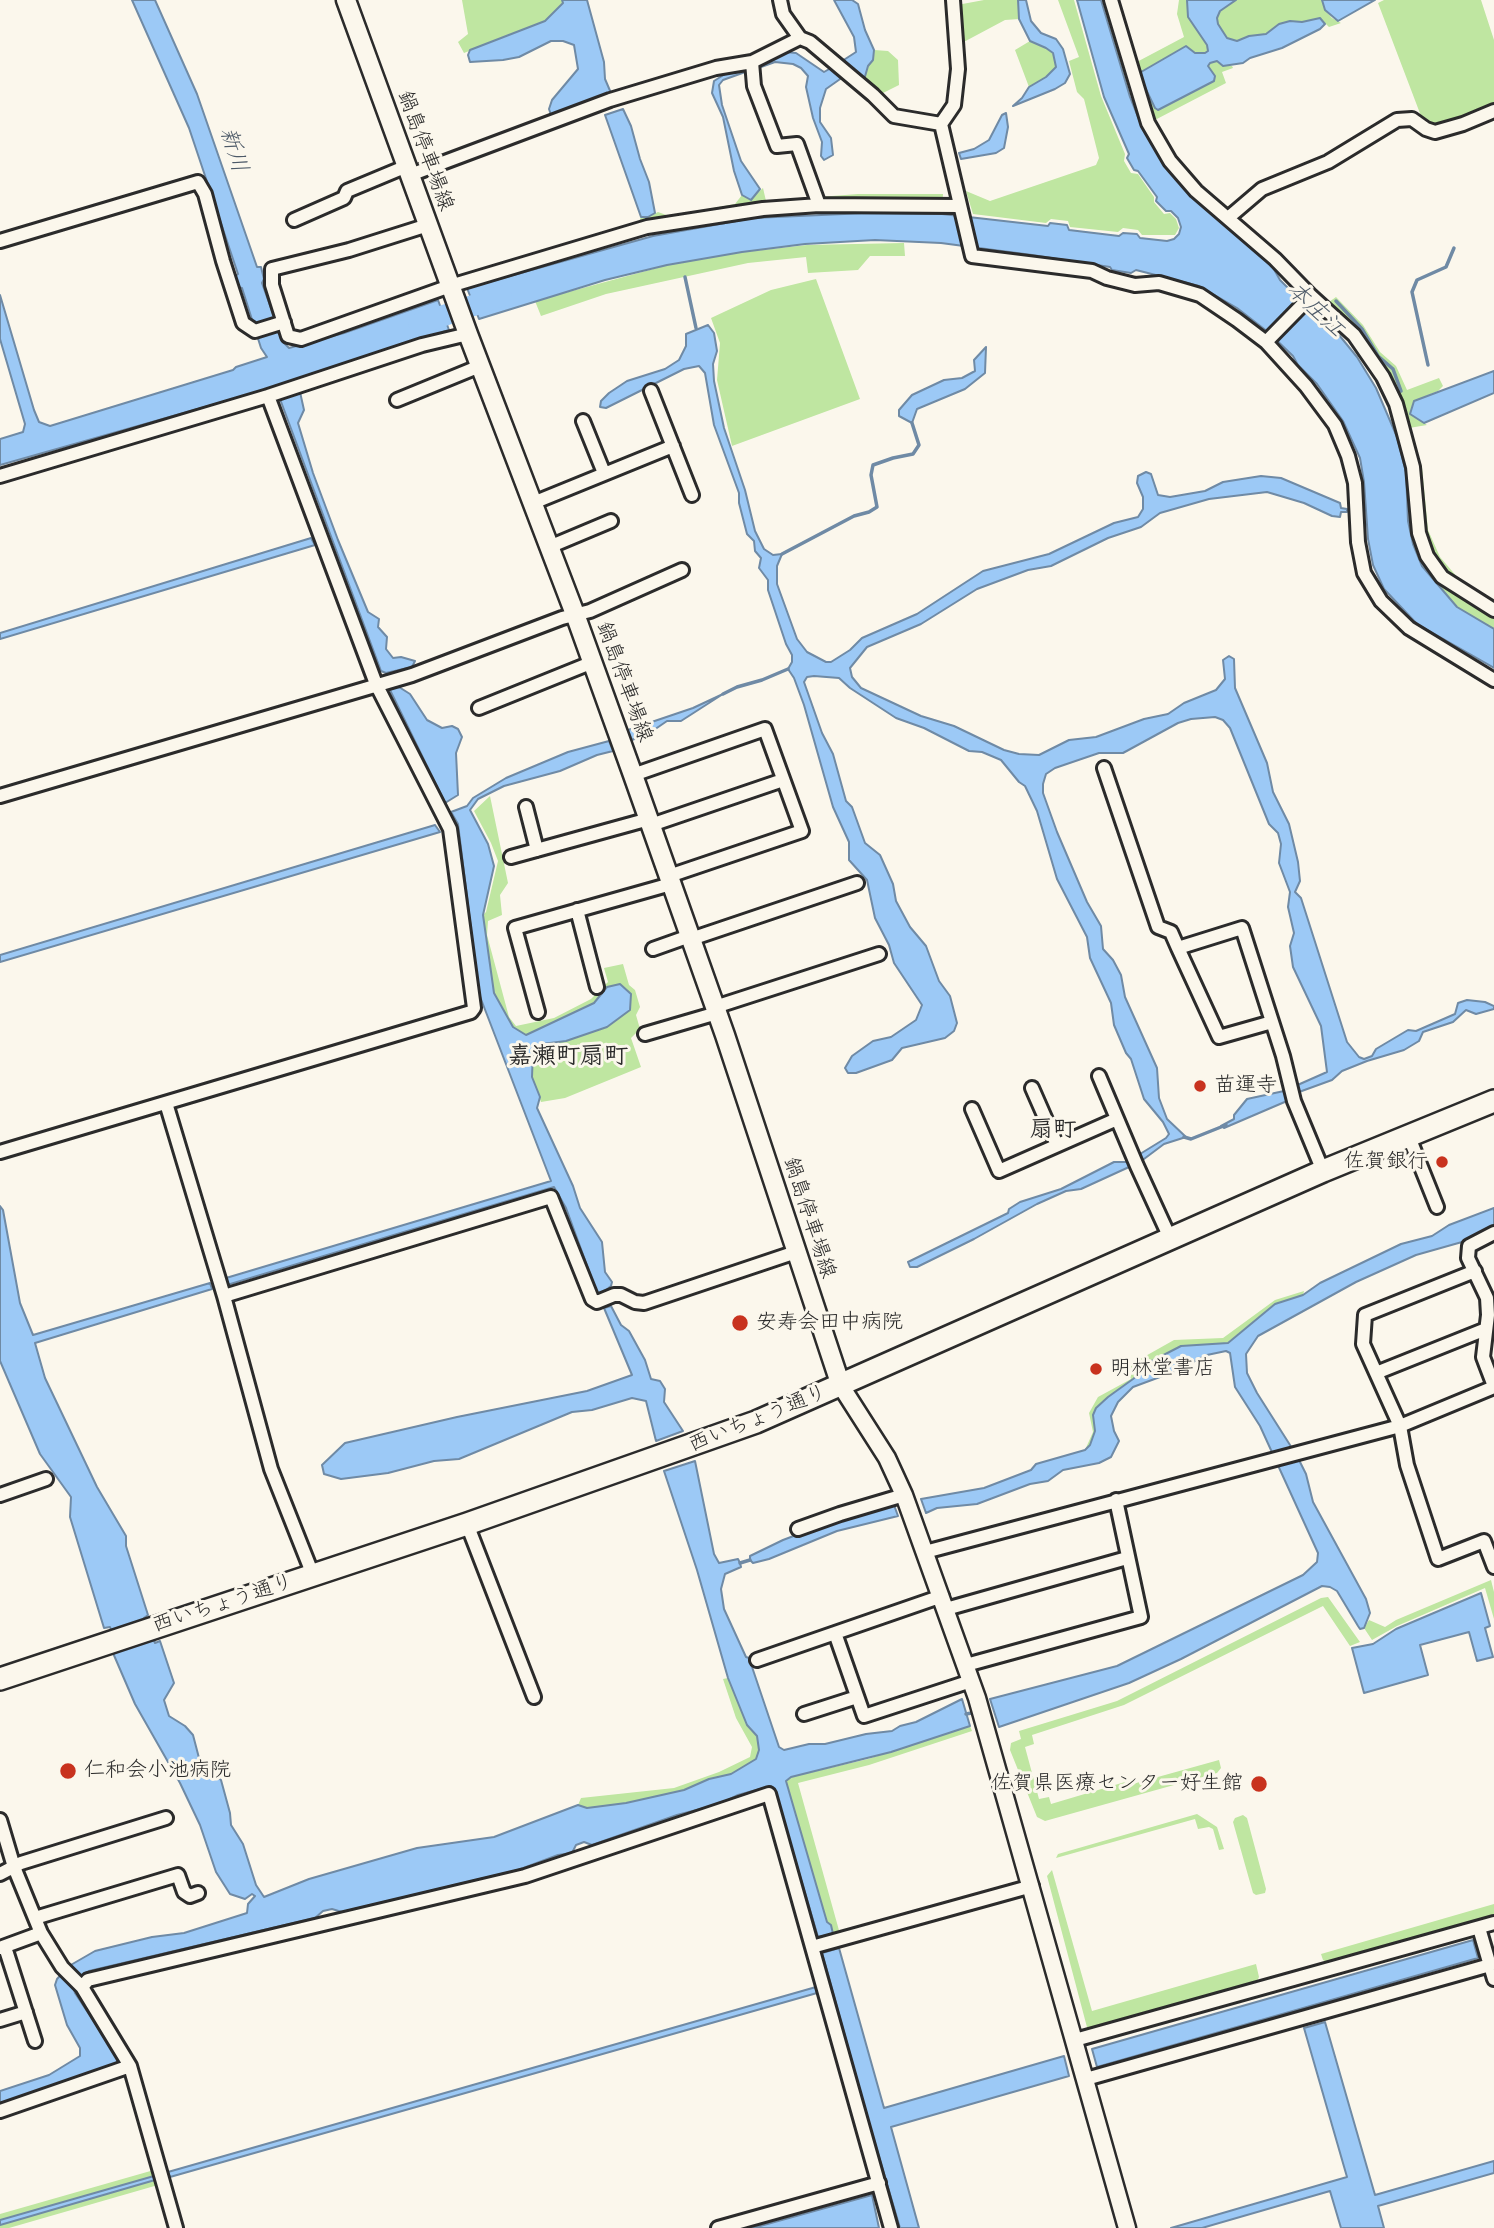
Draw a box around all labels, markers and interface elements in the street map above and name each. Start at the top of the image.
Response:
street label: 鍋島停車場線 [392,87,458,215]
water label: 新川 [213,124,253,176]
water label: 本庄江 [1281,276,1349,344]
street label: 鍋島停車場線 [591,618,657,746]
district label: 嘉瀬町扇町 [508,1043,628,1071]
place label: 苗運寺 [1214,1073,1277,1099]
marker: 苗運寺 [1192,1078,1208,1094]
district label: 扇町 [1030,1116,1076,1144]
place label: 佐賀銀行 [1344,1149,1428,1175]
street label: 鍋島停車場線 [778,1154,840,1282]
marker: 佐賀銀行 [1434,1154,1450,1170]
place label: 安寿会田中病院 [756,1310,903,1336]
marker: 安寿会田中病院 [730,1313,750,1333]
place label: 明林堂書店 [1110,1356,1215,1382]
marker: 明林堂書店 [1088,1361,1104,1377]
street label: 西いちょう通り [685,1380,831,1458]
street label: 西いちょう通り [149,1569,297,1639]
place label: 仁和会小池病院 [84,1758,231,1784]
marker: 仁和会小池病院 [58,1761,78,1781]
place label: 佐賀県医療センター好生館 [991,1771,1243,1797]
marker: 佐賀県医療センター好生館 [1249,1774,1269,1794]

